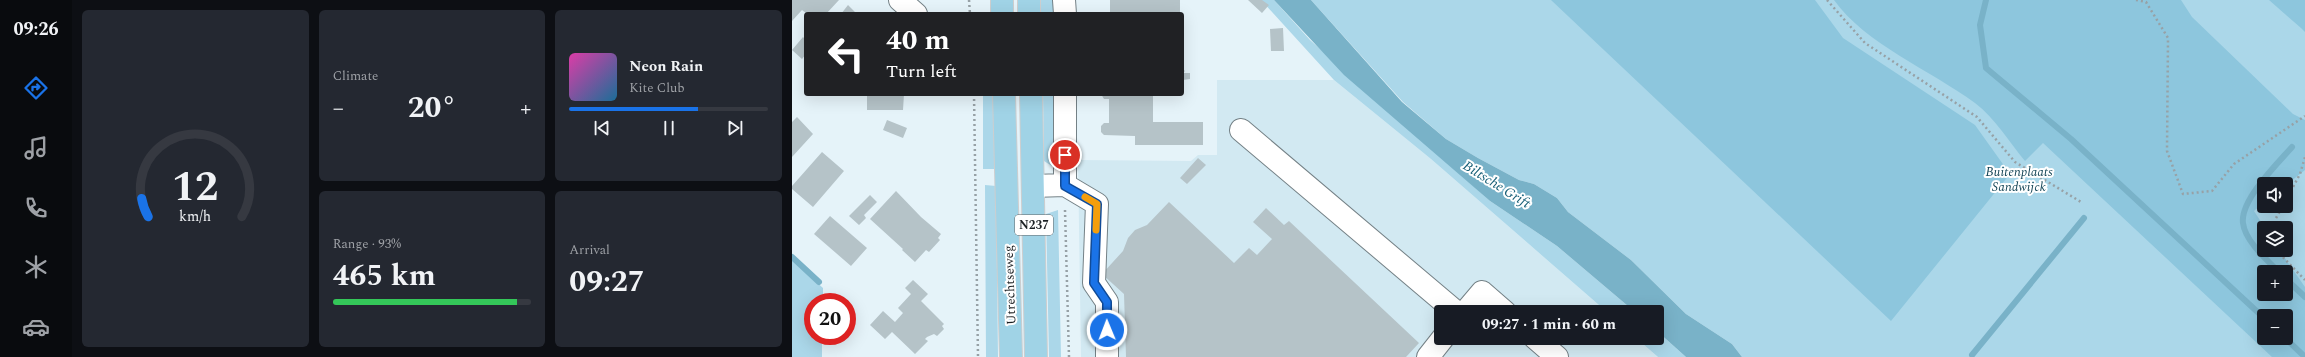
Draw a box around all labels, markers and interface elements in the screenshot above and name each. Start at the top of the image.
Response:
text: 09:26 [13,16,59,43]
text: 40 m [886,19,950,62]
icon: left [820,28,872,80]
text: Neon Rain [629,55,703,78]
text: Turn left [886,58,957,85]
text: Climate [333,66,378,86]
icon: directions [22,74,50,102]
text: Kite Club [629,78,685,98]
text: 20° [408,85,456,131]
text: − [333,92,344,125]
text: + [520,92,531,125]
icon: previous [591,117,613,139]
icon: pause [658,117,680,139]
icon: next [724,117,746,139]
icon: music [22,134,50,162]
pin [1048,138,1082,172]
icon: arrive [1054,144,1076,166]
text: 12 [172,155,219,218]
water label: Biltsche Grift [1459,155,1536,214]
park label: Buitenplaats Sandwijck [1985,162,2053,197]
map controls [2257,177,2293,345]
button: sound [2257,177,2293,213]
icon: phone [22,194,50,222]
text: km/h [179,205,211,227]
road number: N237 [1015,215,1053,235]
button: layers [2257,221,2293,257]
text: Range · 93% [333,234,401,254]
text: Arrival [569,240,610,260]
street label: Utrechtseweg [999,245,1021,325]
icon: climate [22,253,50,281]
text: 465 km [333,253,436,299]
text: 09:27 [569,259,645,305]
button: + [2257,265,2293,301]
speed limit sign: 20 [804,293,856,345]
position arrow [1086,309,1128,351]
button: − [2257,309,2293,345]
icon: car [22,313,50,341]
text: 09:27 · 1 min · 60 m [1482,313,1616,336]

